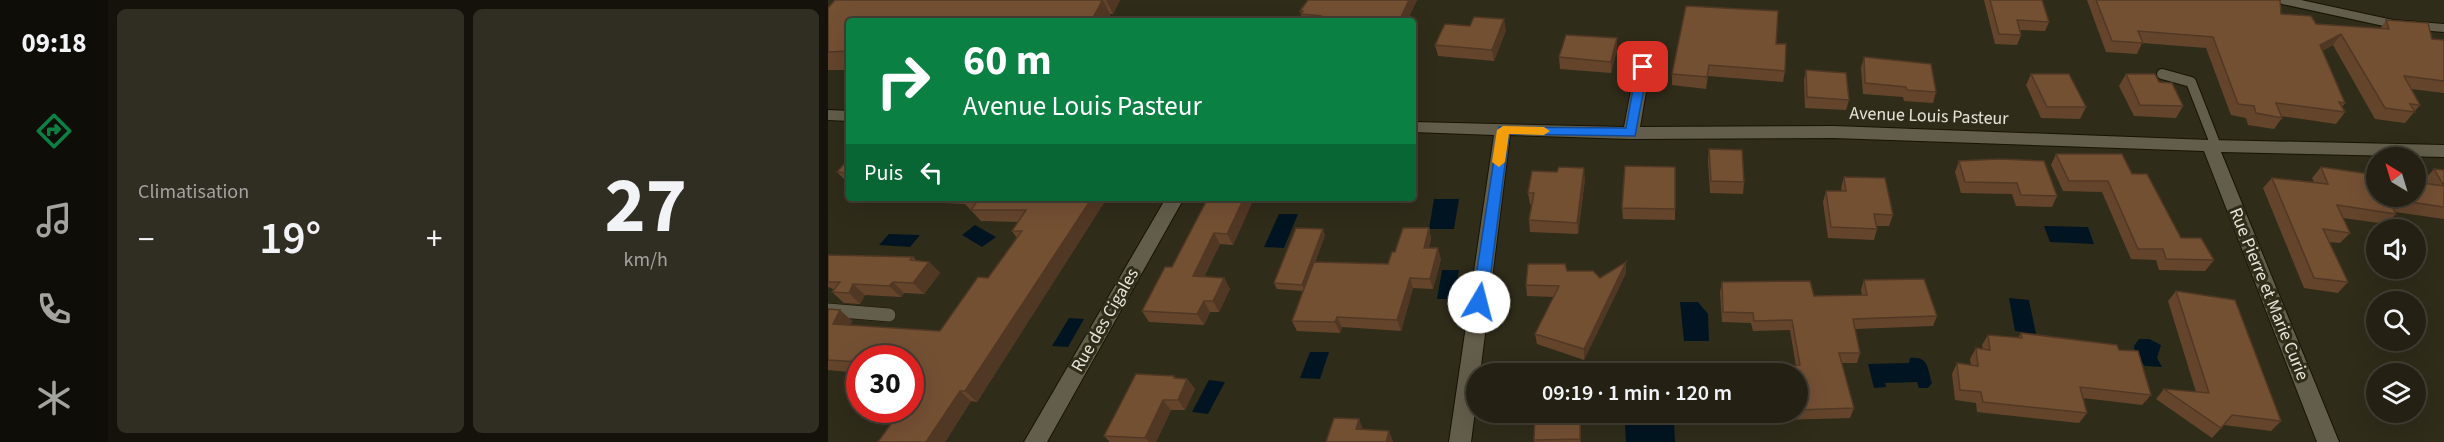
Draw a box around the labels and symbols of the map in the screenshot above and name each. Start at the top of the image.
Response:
pin [1617,41,1668,92]
street label: Avenue Louis Pasteur [1849,101,2010,131]
north arrow [2366,147,2426,207]
street label: Rue Pierre et Marie Curie [2223,204,2315,384]
street label: Rue des Cigales [1065,263,1145,377]
position arrow [1447,270,1511,334]
speed limit sign: 30 [846,345,924,423]

